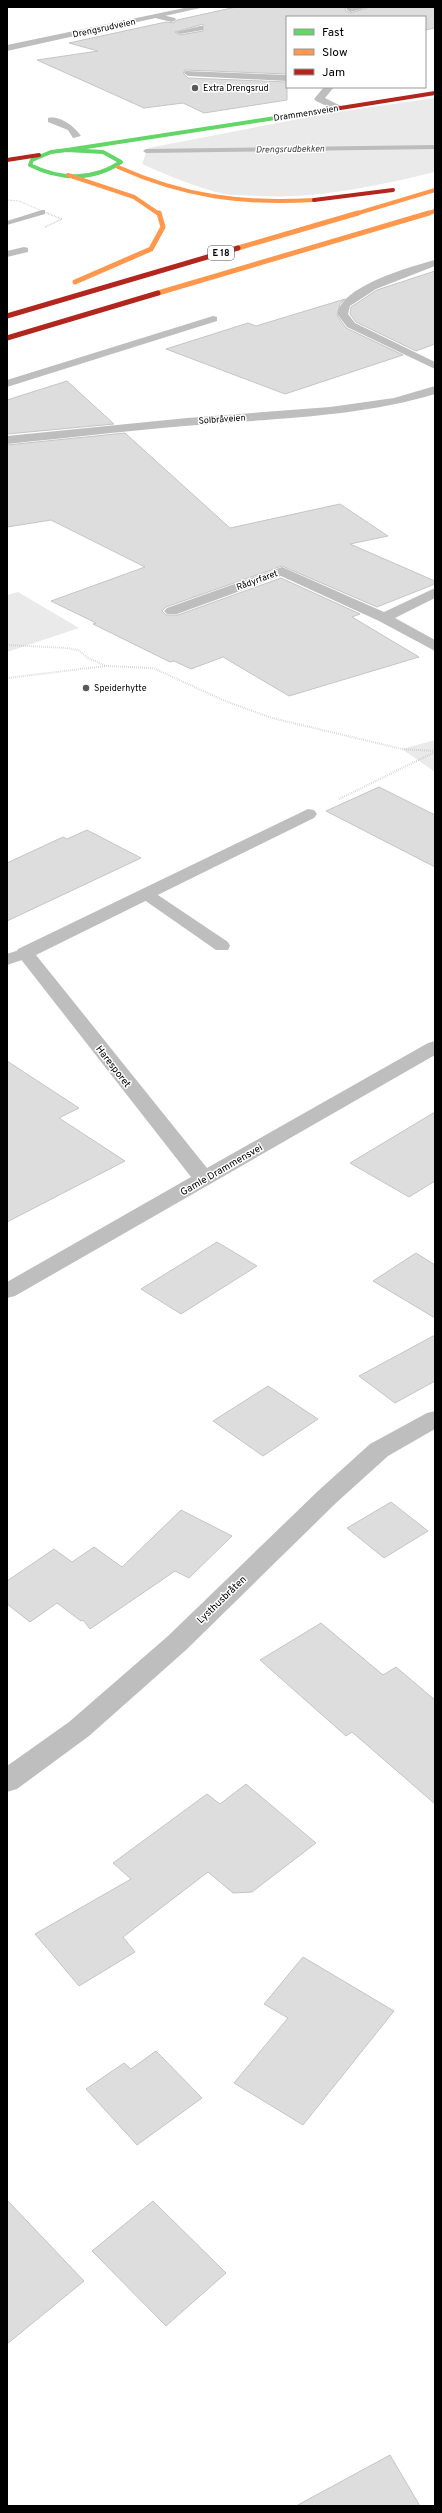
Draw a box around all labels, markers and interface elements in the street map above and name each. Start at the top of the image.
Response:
street label: Drengsrudveien [72,16,137,41]
legend [286,16,426,88]
text: Fast [322,25,344,41]
text: Slow [322,45,348,61]
text: Jam [322,65,345,81]
marker: Extra Drengsrud [190,83,200,93]
place label: Extra Drengsrud [203,83,269,94]
street label: Drammensveien [273,103,339,124]
water label: Drengsrudbekken [255,143,325,156]
road number: E 18 [208,246,234,260]
street label: Solbråveien [198,412,246,427]
street label: Rådyrfaret [235,568,279,593]
marker: Speiderhytte [81,683,91,693]
place label: Speiderhytte [94,683,147,694]
street label: Haresporet [92,1043,133,1091]
street label: Gamle Drammensvei [178,1141,265,1199]
street label: Lysthusbråten [195,1573,249,1627]

